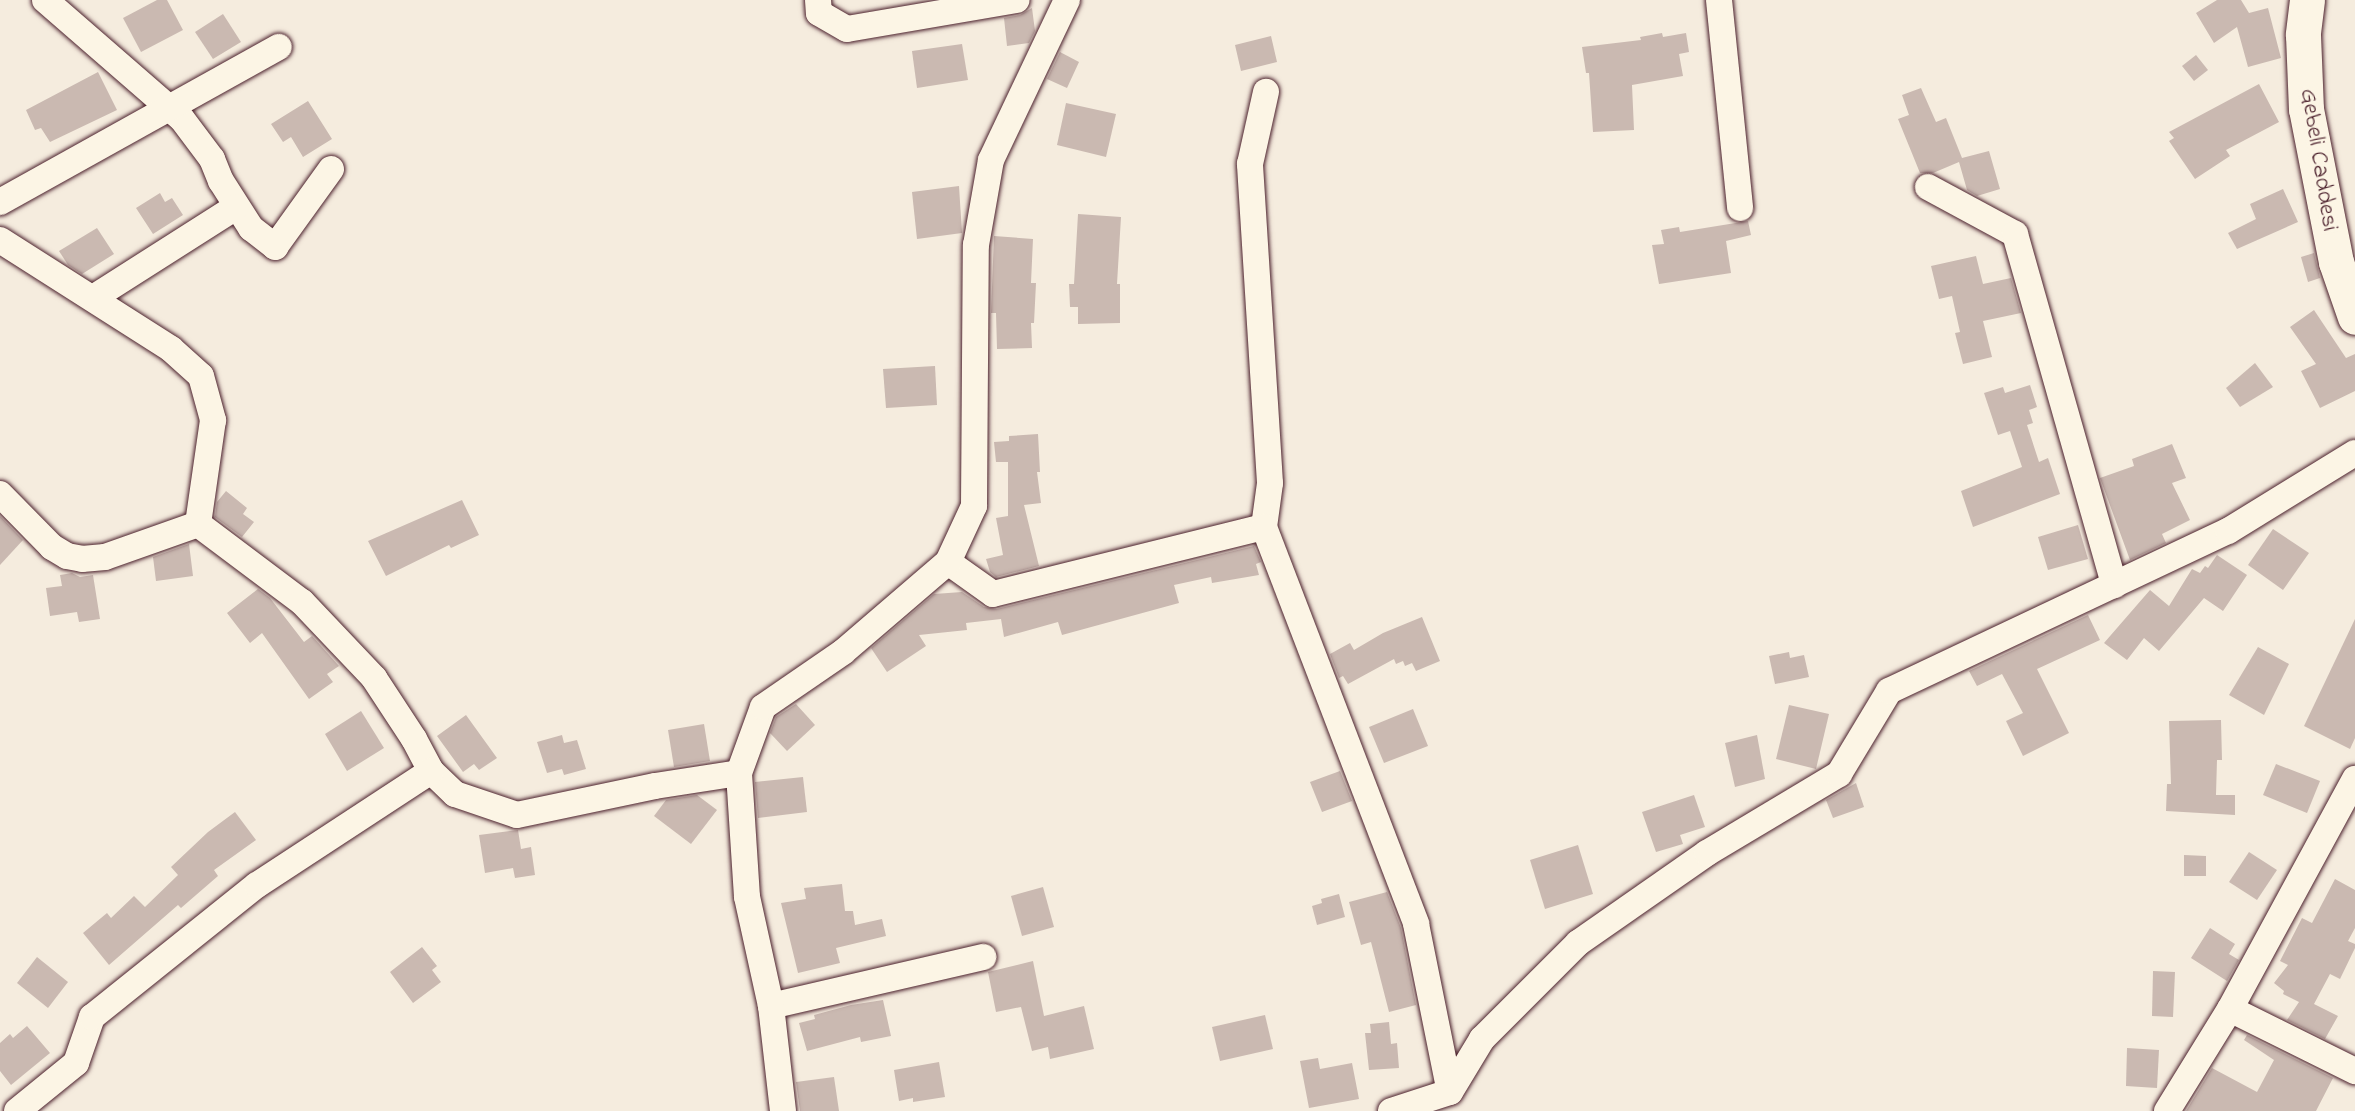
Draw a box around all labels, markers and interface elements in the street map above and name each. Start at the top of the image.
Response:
street label: Gebeli Caddesi [2293,87,2343,233]

